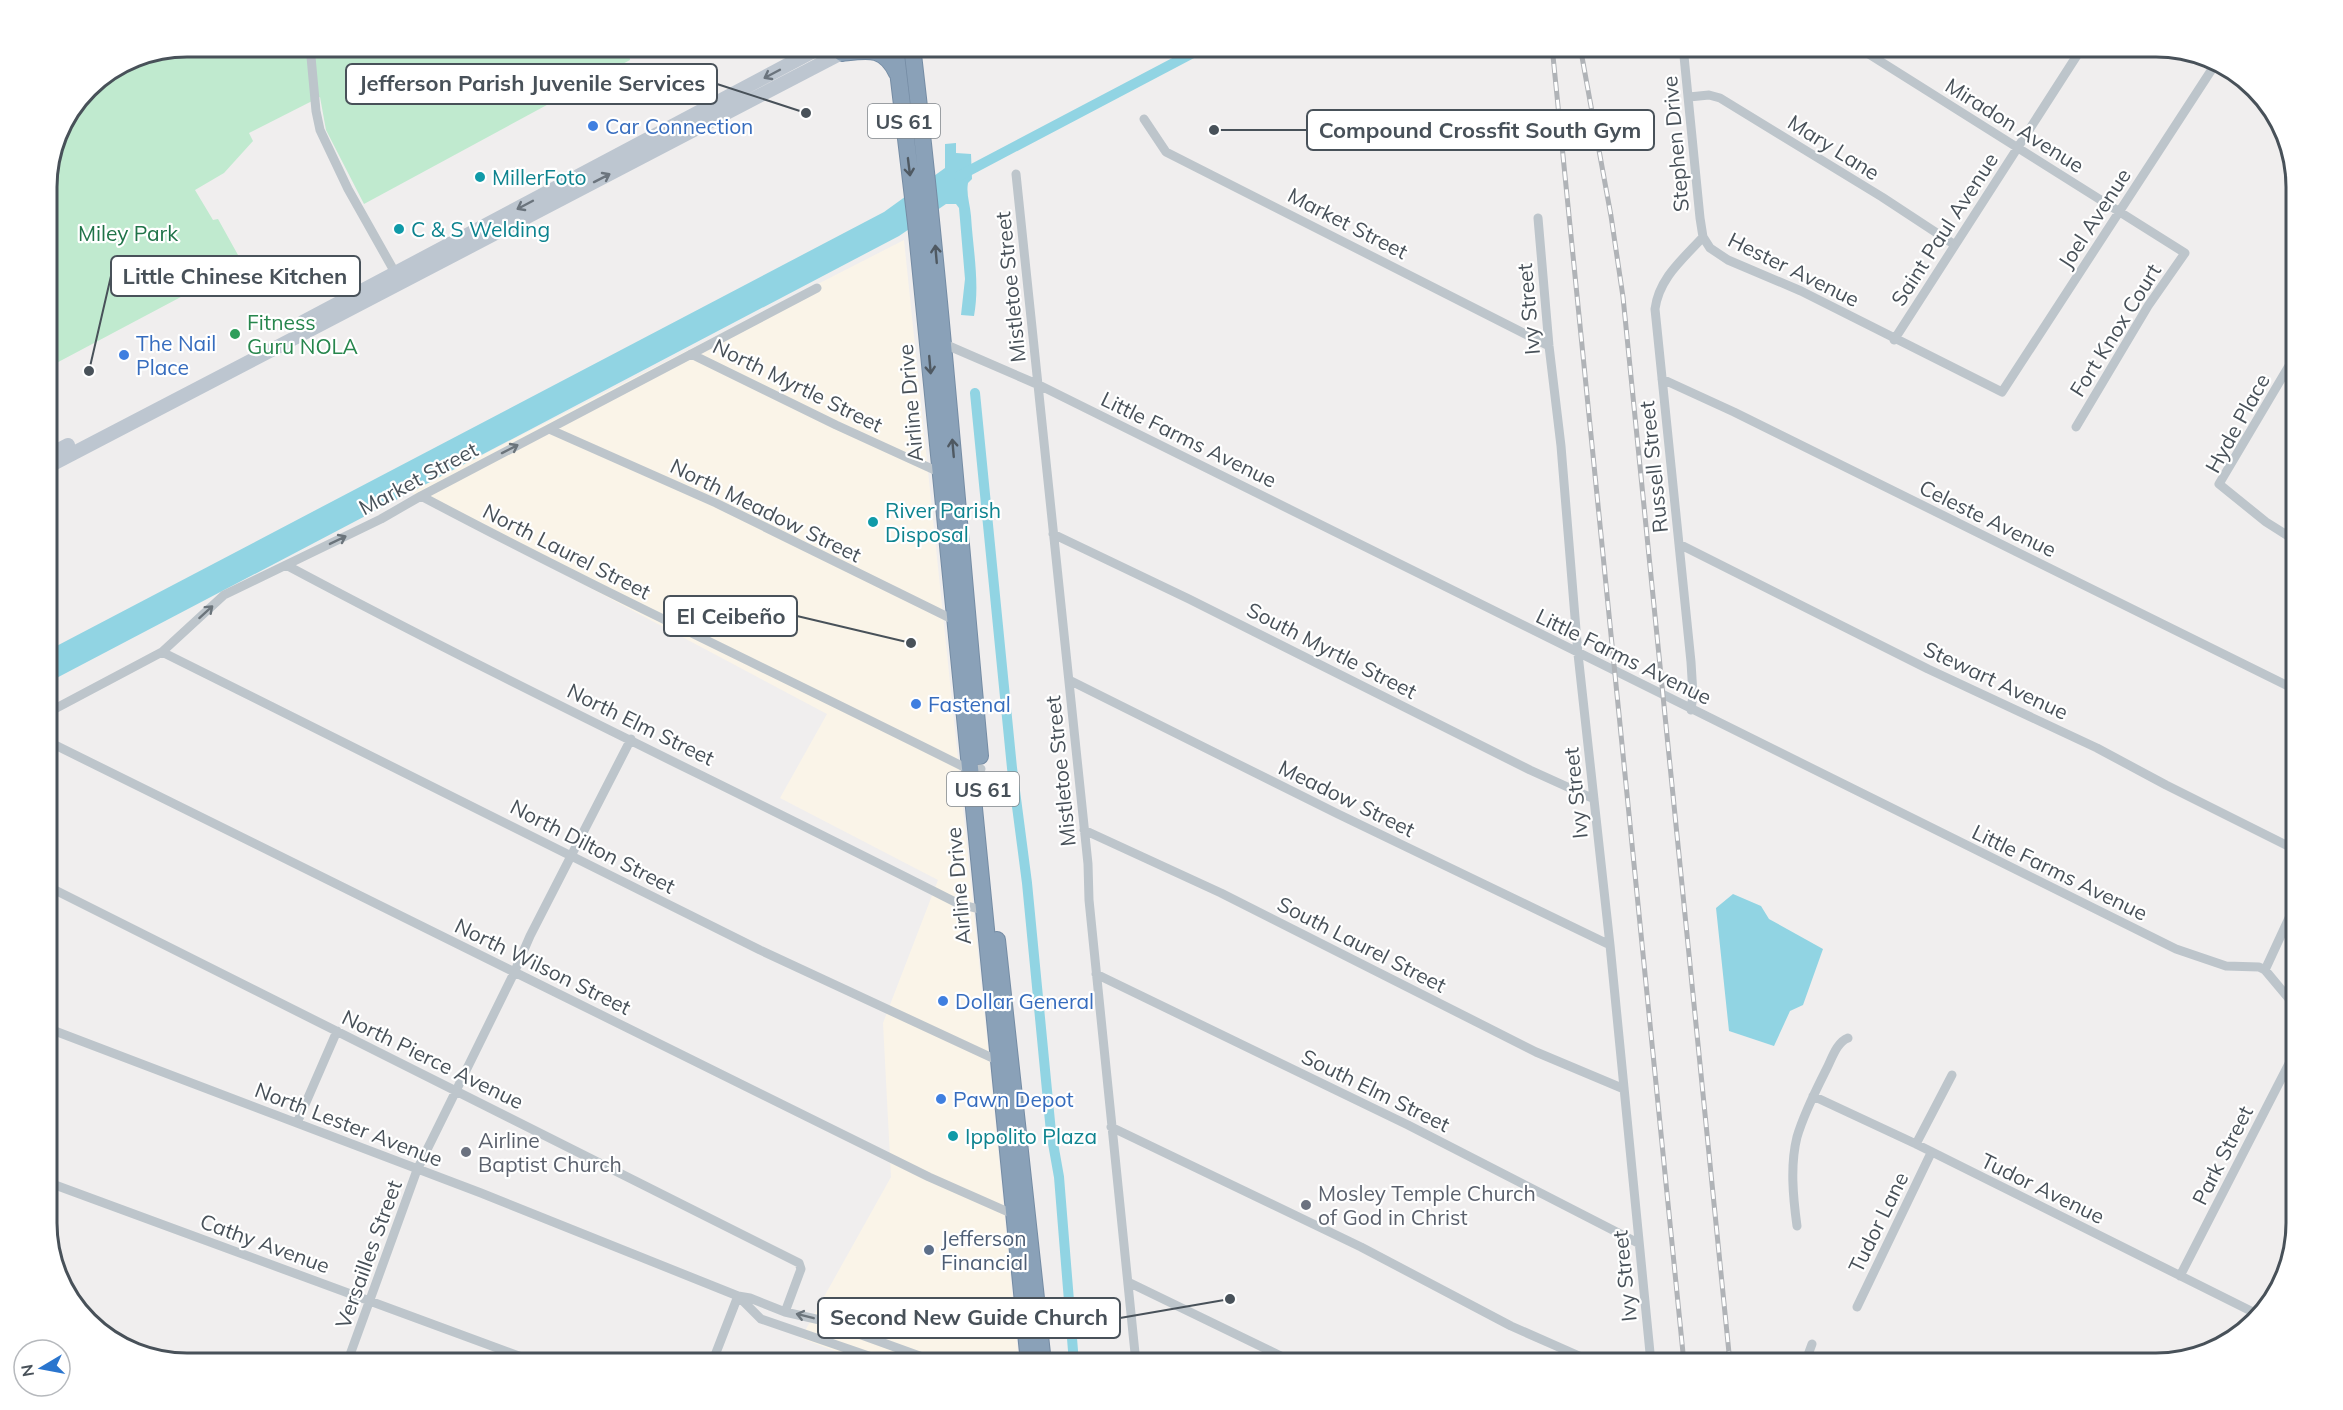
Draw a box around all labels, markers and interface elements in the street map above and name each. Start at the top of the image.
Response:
callout: Jefferson Parish Juvenile Services [346,64,717,104]
text: Jefferson Parish Juvenile Services [359,69,705,97]
one-way arrow [763,69,781,80]
street label: Miradon Avenue [1941,72,2089,178]
street label: Stephen Drive [1656,75,1694,213]
road number: US 61 [868,104,940,138]
street label: Mary Lane [1783,109,1885,185]
callout: Compound Crossfit South Gym [1307,110,1654,150]
place label: Car Connection [605,113,753,139]
text: Compound Crossfit South Gym [1319,116,1641,144]
marker: Car Connection [586,119,600,133]
street label: Saint Paul Avenue [1885,148,2003,310]
one-way arrow [904,157,915,177]
street label: Joel Avenue [2052,163,2136,273]
place label: MillerFoto [492,164,587,190]
marker: MillerFoto [473,170,487,184]
one-way arrow [592,172,610,183]
street label: Market Street [1284,182,1412,264]
one-way arrow [517,199,534,211]
street label: Mistletoe Street [989,210,1031,364]
place label: C & S Welding [411,216,550,242]
park label: Miley Park [78,220,178,246]
marker: C & S Welding [392,222,406,236]
street label: Hester Avenue [1724,226,1864,312]
one-way arrow [930,245,941,265]
callout: Little Chinese Kitchen [111,256,360,296]
street label: Fort Knox Court [2064,259,2166,401]
text: Little Chinese Kitchen [123,262,347,290]
street label: Ivy Street [1511,262,1545,356]
place label: Fitness Guru NOLA [247,309,359,359]
marker: Fitness Guru NOLA [228,327,242,341]
place label: The Nail Place [136,330,216,380]
street label: North Myrtle Street [709,333,887,437]
street label: Airline Drive [892,343,928,463]
marker: The Nail Place [117,348,131,362]
one-way arrow [924,354,935,374]
street label: Hyde Place [2199,369,2275,477]
street label: Little Farms Avenue [1097,385,1281,493]
street label: Russell Street [1633,400,1673,534]
street label: Market Street [354,436,482,520]
one-way arrow [947,439,958,459]
one-way arrow [501,443,518,455]
street label: North Meadow Street [666,452,866,568]
street label: Celeste Avenue [1915,474,2061,562]
place label: River Parish Disposal [885,497,1001,547]
street label: North Laurel Street [479,498,655,604]
marker: River Parish Disposal [866,515,880,529]
one-way arrow [329,533,347,545]
callout: El Ceibeño [664,596,797,636]
street label: South Myrtle Street [1243,596,1421,704]
text: El Ceibeño [677,602,785,630]
street label: Little Farms Avenue [1532,602,1716,710]
one-way arrow [198,605,213,619]
street label: Stewart Avenue [1920,635,2072,725]
street label: North Elm Street [563,677,719,771]
place label: Fastenal [928,691,1011,717]
street label: Mistletoe Street [1039,694,1081,848]
marker: Fastenal [909,697,923,711]
street label: Ivy Street [1557,746,1593,840]
street label: Meadow Street [1275,754,1419,842]
road number: US 61 [947,772,1019,806]
street label: North Dilton Street [506,793,680,899]
street label: Little Farms Avenue [1968,818,2152,926]
street label: Airline Drive [940,826,976,946]
street label: South Laurel Street [1273,890,1451,998]
street label: North Wilson Street [451,912,635,1020]
place label: Dollar General [955,988,1094,1014]
marker: Dollar General [936,994,950,1008]
street label: North Pierce Avenue [338,1004,528,1114]
street label: South Elm Street [1298,1043,1454,1137]
street label: North Lester Avenue [251,1076,447,1172]
place label: Pawn Depot [953,1086,1074,1112]
marker: Pawn Depot [934,1092,948,1106]
street label: Park Street [2186,1101,2258,1209]
place label: Ippolito Plaza [965,1123,1097,1149]
place label: Airline Baptist Church [478,1127,622,1177]
marker: Ippolito Plaza [946,1129,960,1143]
marker: Airline Baptist Church [459,1145,473,1159]
street label: Tudor Avenue [1977,1147,2109,1229]
street label: Tudor Lane [1842,1167,1914,1277]
street label: Versailles Street [329,1176,407,1332]
place label: Mosley Temple Church of God in Christ [1318,1180,1536,1230]
marker: Mosley Temple Church of God in Christ [1299,1198,1313,1212]
street label: Cathy Avenue [197,1208,333,1278]
place label: Jefferson Financial [941,1225,1028,1275]
street label: Ivy Street [1606,1229,1642,1323]
marker: Jefferson Financial [922,1243,936,1257]
callout: Second New Guide Church [818,1298,1120,1338]
text: Second New Guide Church [830,1303,1108,1331]
one-way arrow [795,1310,814,1322]
north arrow [12,1338,72,1398]
text: N [16,1363,38,1378]

